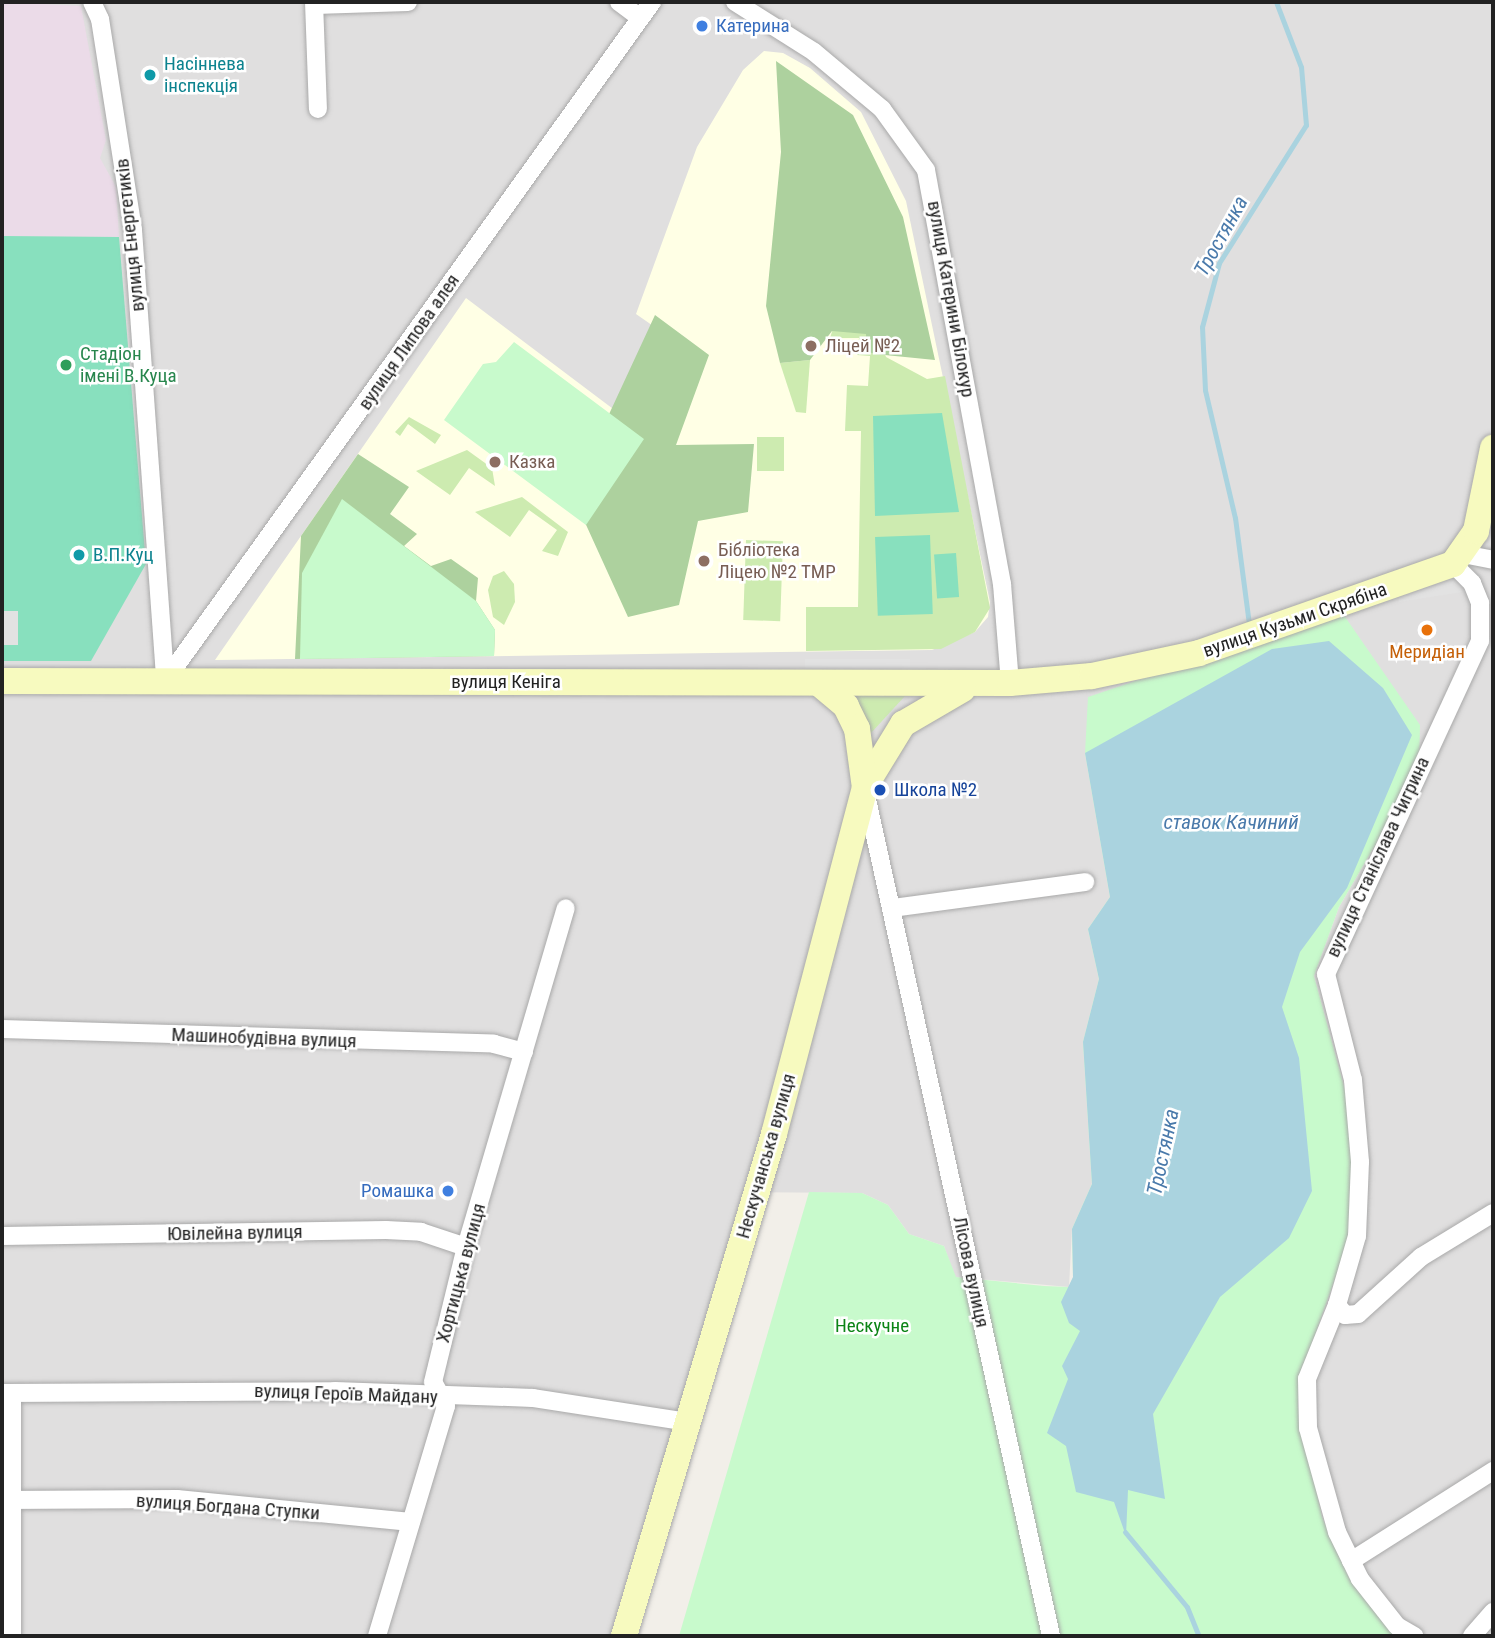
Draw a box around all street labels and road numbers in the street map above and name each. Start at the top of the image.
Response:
street label: вулиця Енергетиків [111,157,149,313]
street label: вулиця Катерини Білокур [922,199,980,399]
street label: вулиця Липова алея [354,270,464,414]
street label: вулиця Кузьми Скрябіна [1200,578,1390,662]
street label: вулиця Кеніга [451,671,561,693]
street label: вулиця Станіслава Чигрина [1322,753,1434,961]
street label: Машинобудівна вулиця [171,1023,357,1053]
street label: Нескучанська вулиця [732,1071,800,1241]
street label: Хортицька вулиця [431,1201,491,1345]
street label: Лісова вулиця [948,1214,994,1330]
street label: Ювілейна вулиця [167,1220,303,1246]
street label: вулиця Героїв Майдану [254,1379,438,1409]
street label: вулиця Богдана Ступки [135,1489,321,1525]

